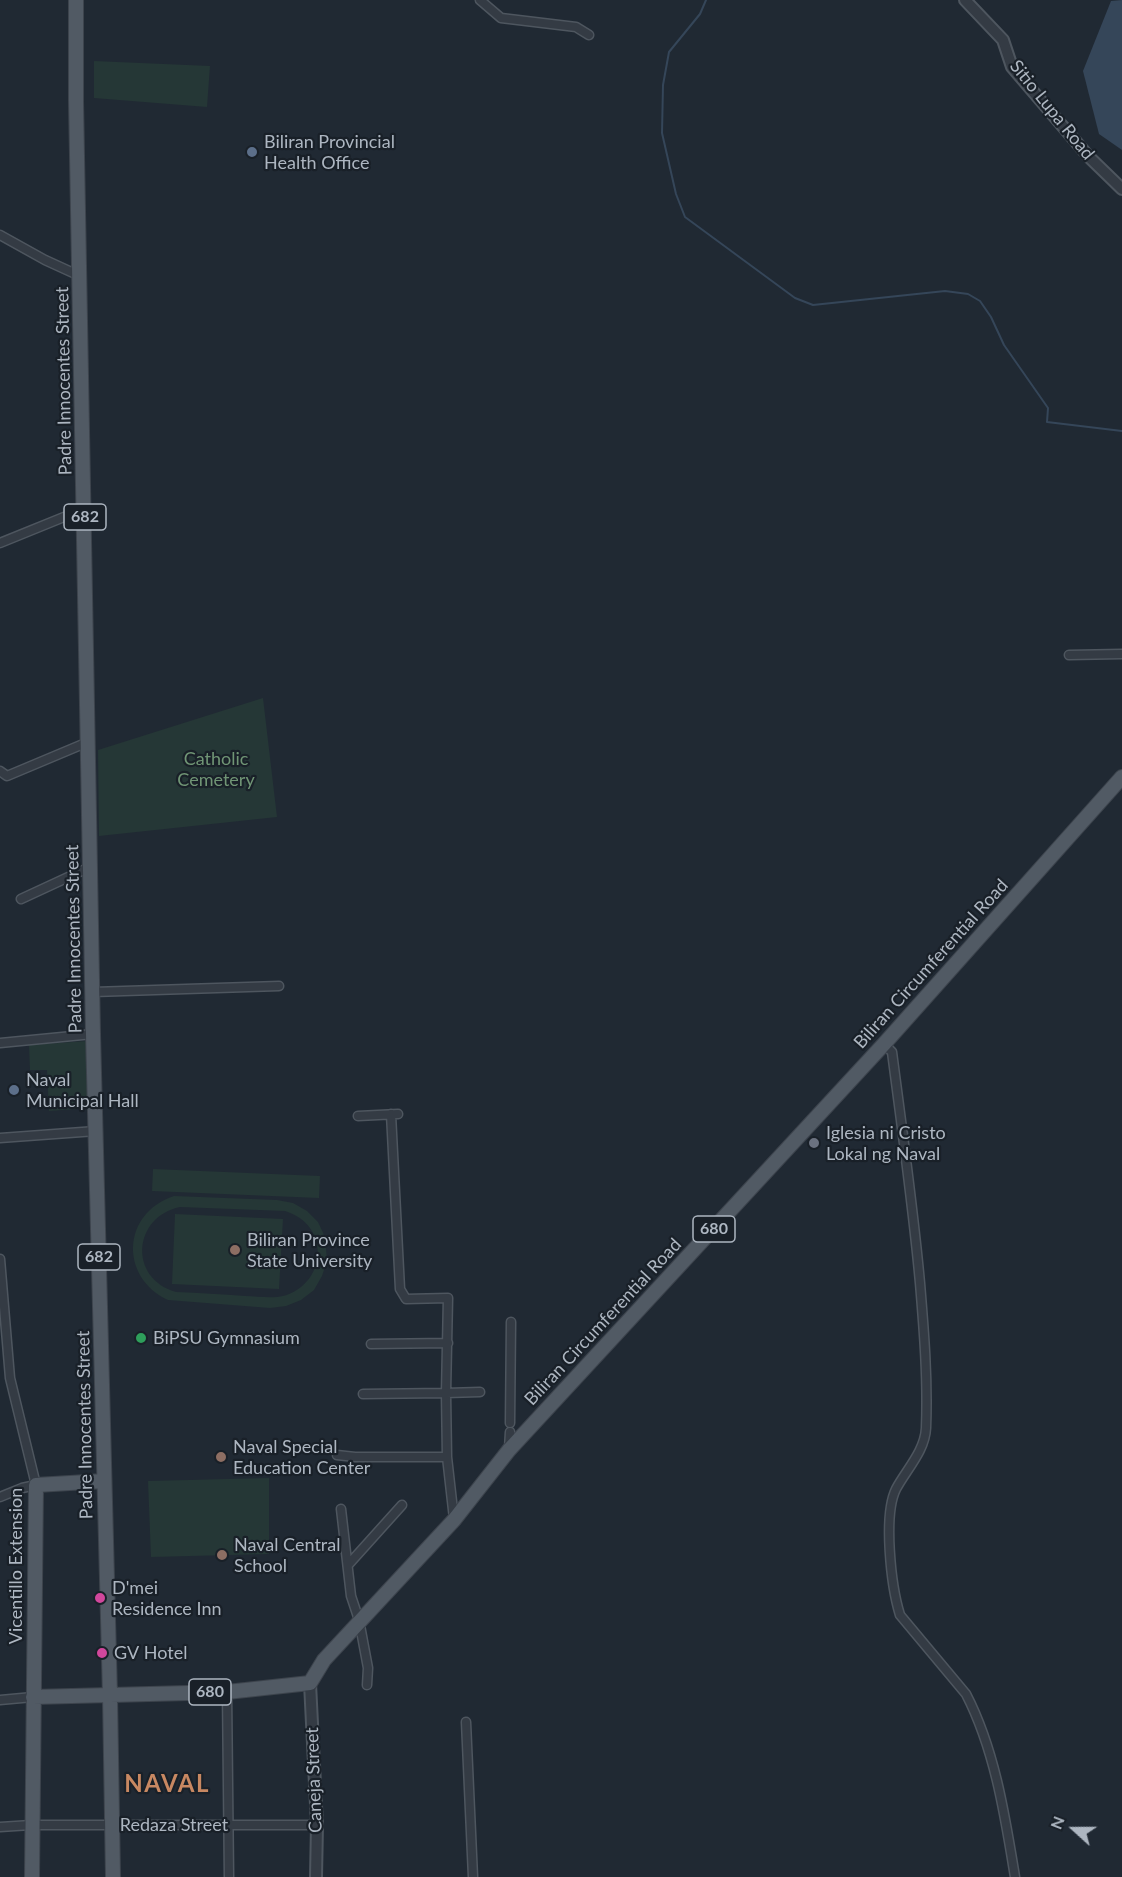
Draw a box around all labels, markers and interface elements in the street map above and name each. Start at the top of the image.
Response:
street label: Sitio Lupa Road [1005,56,1099,164]
place label: Biliran Provincial Health Office [264,131,395,174]
marker: Biliran Provincial Health Office [245,145,259,159]
street label: Padre Innocentes Street [52,287,76,475]
road number: 682 [64,504,106,530]
park label: Catholic Cemetery [177,748,255,790]
street label: Padre Innocentes Street [62,845,86,1033]
street label: Biliran Circumferential Road [849,875,1013,1053]
place label: Naval Municipal Hall [26,1069,139,1112]
marker: Naval Municipal Hall [7,1083,21,1097]
place label: Iglesia ni Cristo Lokal ng Naval [826,1122,946,1164]
marker: Iglesia ni Cristo Lokal ng Naval [807,1136,821,1150]
road number: 680 [693,1216,735,1242]
place label: Biliran Province State University [247,1229,372,1272]
street label: Biliran Circumferential Road [520,1234,686,1410]
marker: Biliran Province State University [228,1243,242,1257]
road number: 682 [78,1244,120,1270]
place label: BiPSU Gymnasium [153,1327,300,1349]
street label: Padre Innocentes Street [73,1331,97,1519]
marker: BiPSU Gymnasium [134,1331,148,1345]
place label: Naval Special Education Center [233,1436,370,1478]
marker: Naval Special Education Center [214,1450,228,1464]
street label: Vicentillo Extension [5,1488,27,1644]
place label: Naval Central School [234,1534,340,1576]
marker: Naval Central School [215,1548,229,1562]
place label: D'mei Residence Inn [112,1577,221,1620]
marker: D'mei Residence Inn [93,1591,107,1605]
place label: GV Hotel [114,1642,187,1664]
marker: GV Hotel [95,1646,109,1660]
road number: 680 [189,1679,231,1705]
street label: Caneja Street [301,1727,327,1833]
district label: NAVAL [124,1770,210,1798]
north arrow [1044,1799,1104,1859]
text: N [1046,1813,1068,1832]
street label: Redaza Street [120,1814,228,1836]

